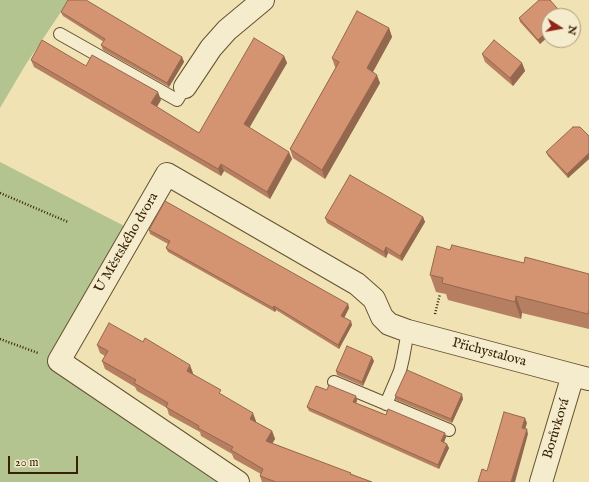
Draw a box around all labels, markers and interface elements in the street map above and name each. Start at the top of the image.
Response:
north arrow [541,8,581,48]
text: N [564,24,580,36]
street label: U Městského dvora [91,190,163,296]
street label: Přichystalova [450,335,528,371]
street label: Borůvková [540,397,574,461]
scale bar [10,448,80,474]
text: 20 m [15,455,38,470]

